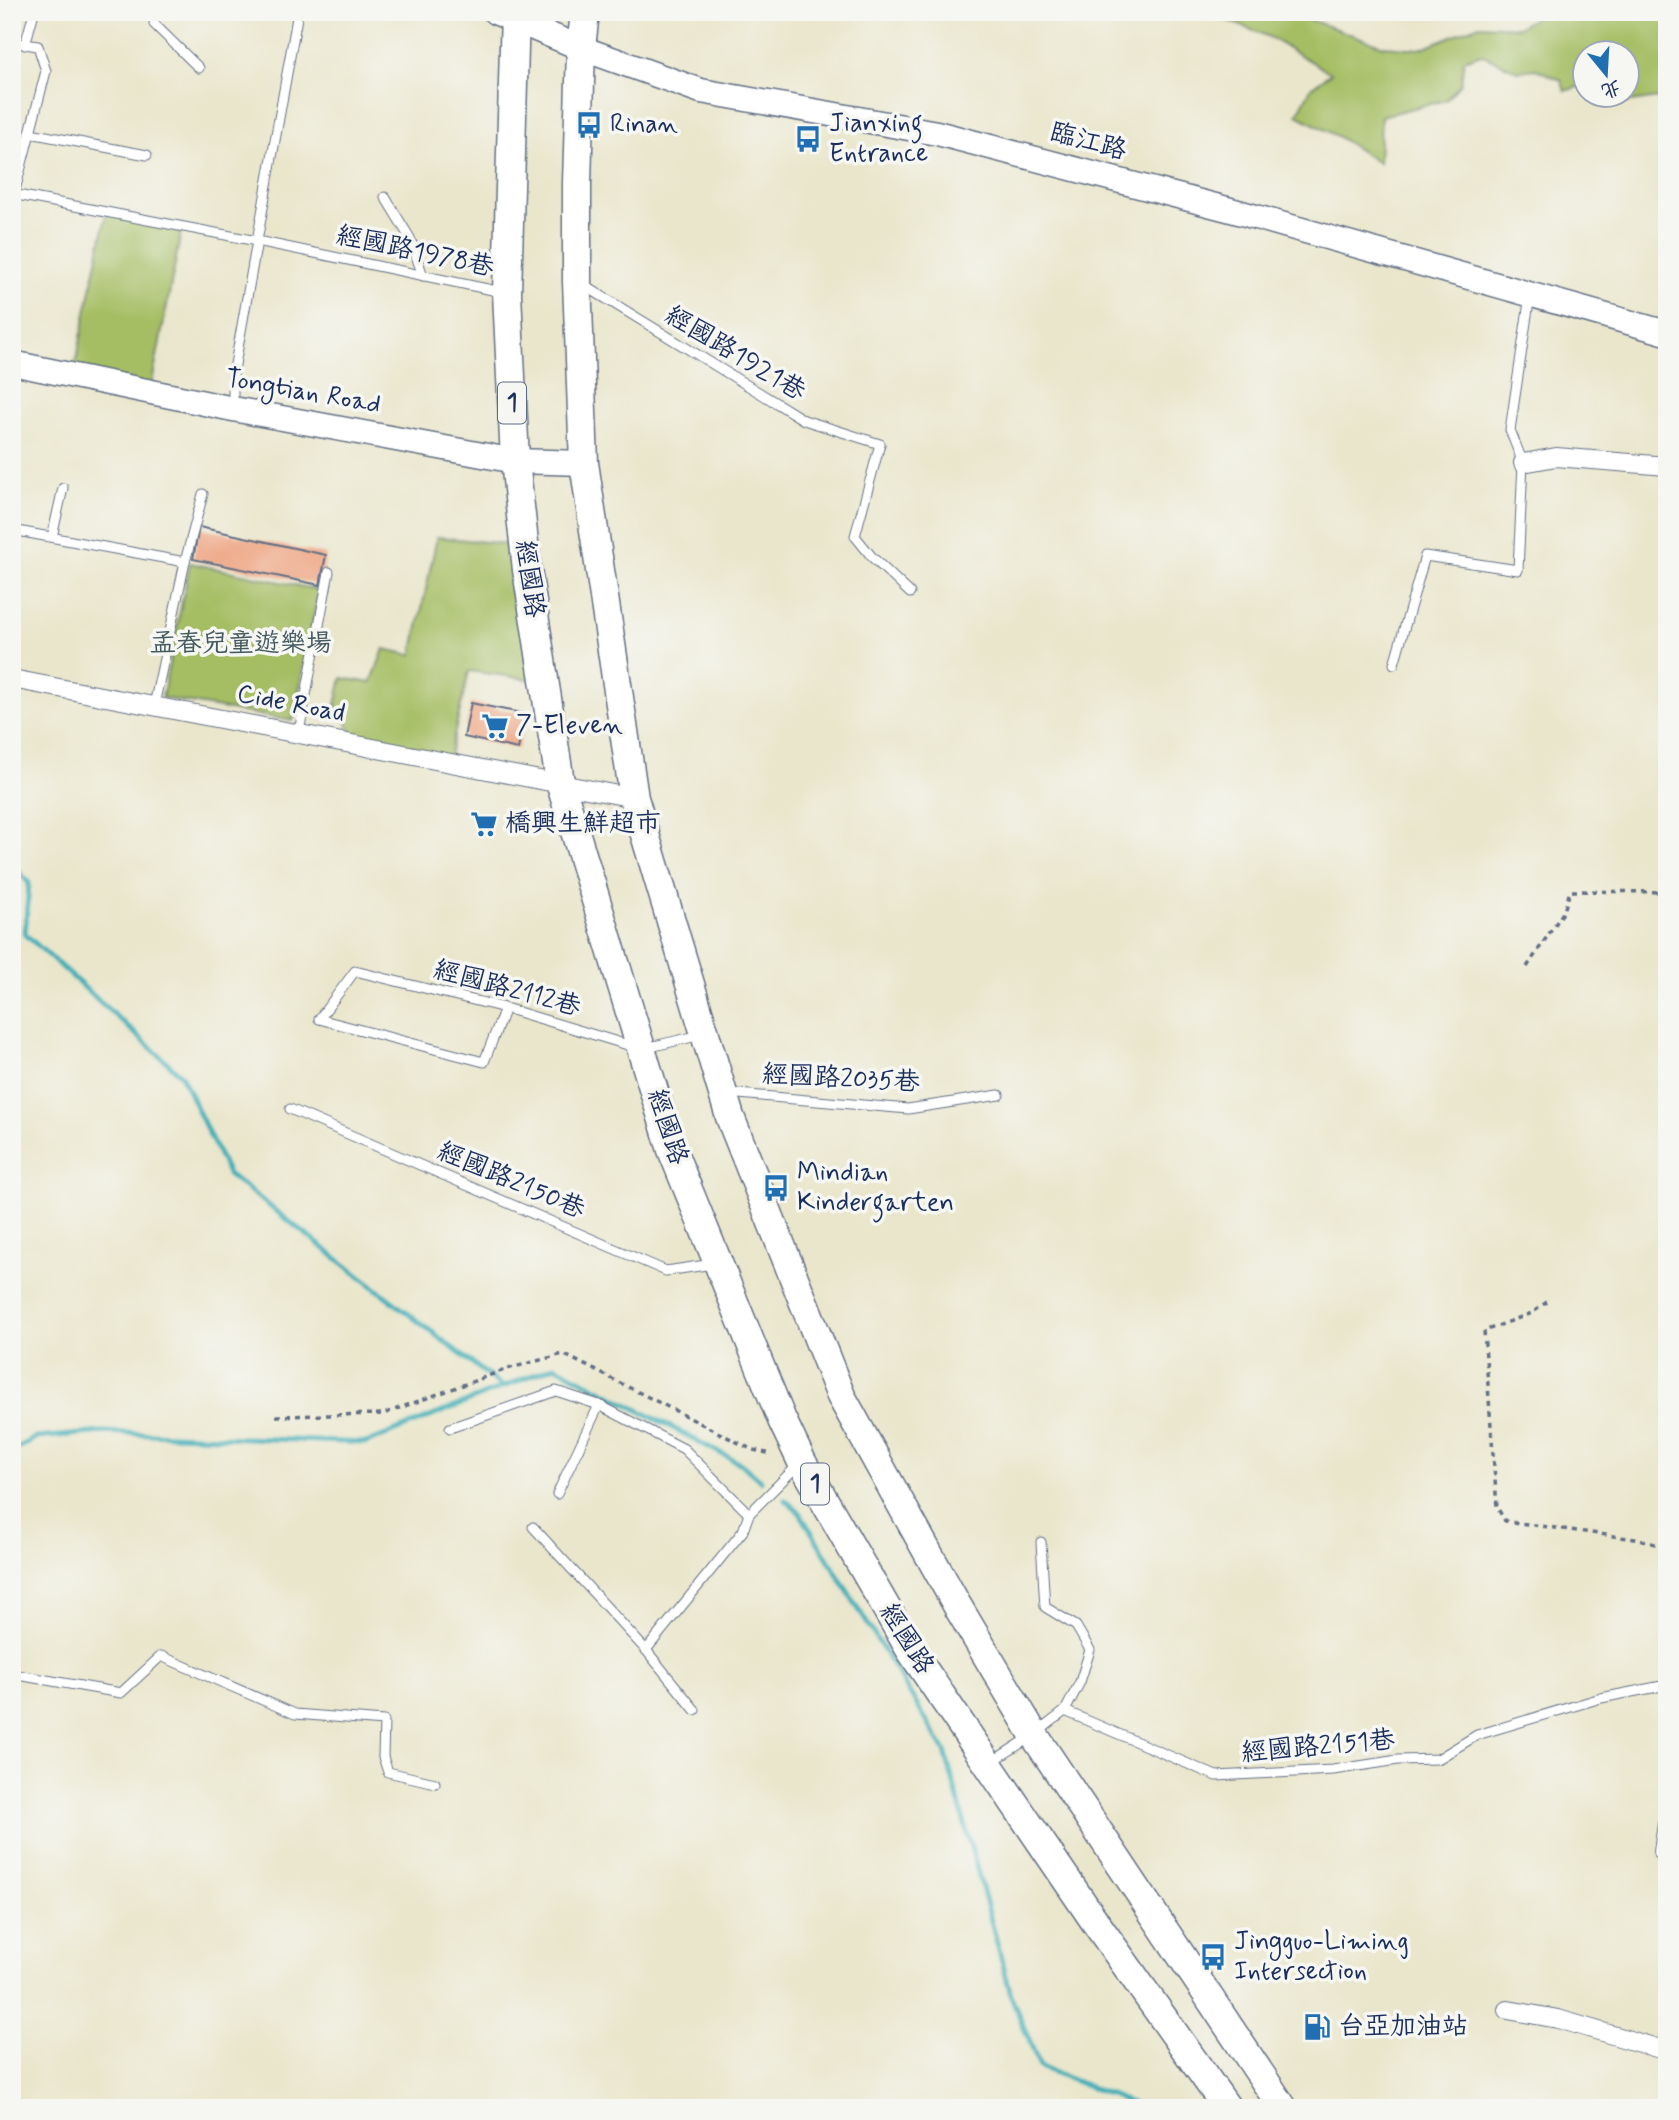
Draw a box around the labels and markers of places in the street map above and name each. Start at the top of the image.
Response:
place label: Jianxing Entrance [829,107,928,171]
place label: Rinan [610,108,678,142]
bus stop icon: Rinan [574,110,604,140]
bus stop icon: Jianxing Entrance [793,124,823,154]
place label: 7-Eleven [516,709,623,743]
supermarket icon: 7-Eleven [480,711,510,741]
place label: 橋興生鮮超市 [505,807,661,841]
supermarket icon: 橋興生鮮超市 [469,809,499,839]
place label: Mindian Kindergarten [797,1156,954,1223]
bus stop icon: Mindian Kindergarten [761,1173,791,1203]
place label: Jingguo-Liming Intersection [1234,1925,1409,1989]
bus stop icon: Jingguo-Liming Intersection [1198,1942,1228,1972]
place label: 台亞加油站 [1338,2010,1468,2044]
fuel station icon: 台亞加油站 [1302,2012,1332,2042]

